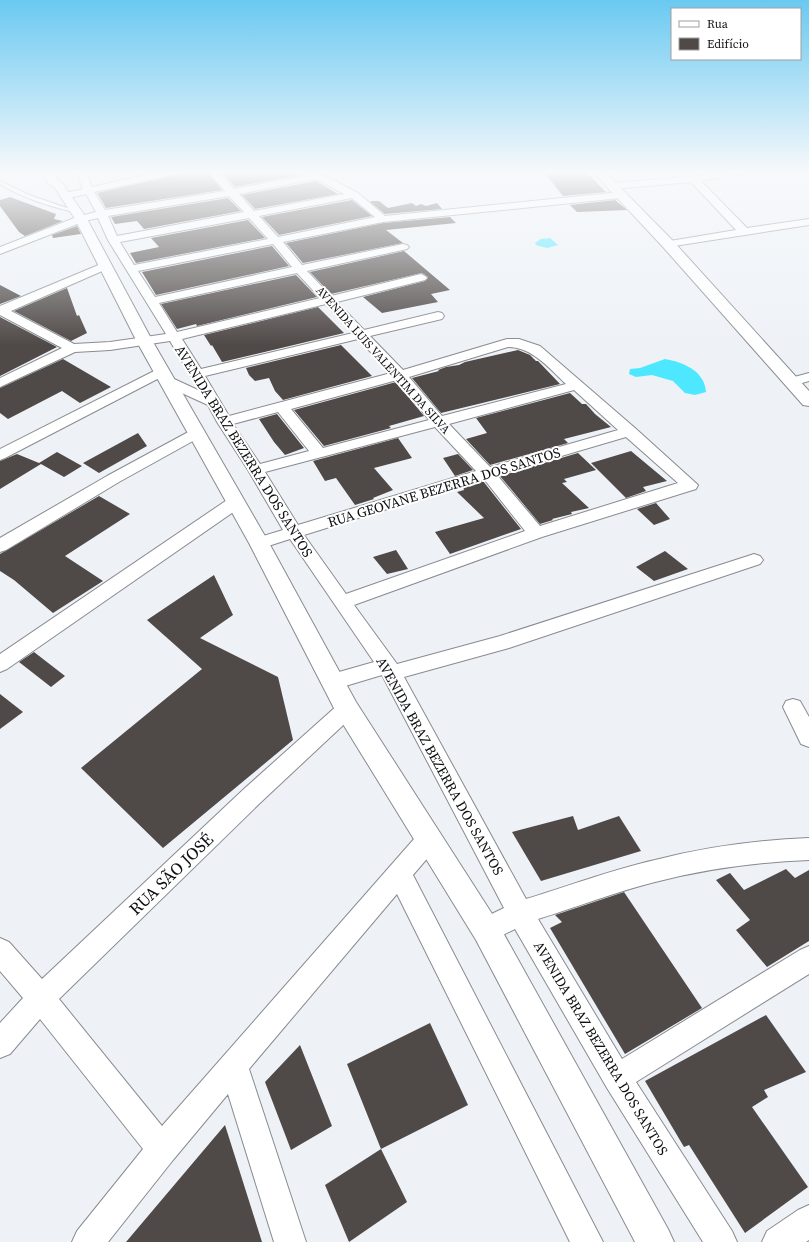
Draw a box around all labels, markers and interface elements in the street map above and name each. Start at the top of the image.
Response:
legend [671,8,801,60]
text: Rua [707,16,729,32]
text: Edifício [707,36,749,52]
street label: AVENIDA LUIS VALENTIM DA SILVA [312,283,454,437]
street label: AVENIDA BRAZ BEZERRA DOS SANTOS [170,341,318,561]
street label: RUA GEOVANE BEZERRA DOS SANTOS [325,442,563,532]
street label: AVENIDA BRAZ BEZERRA DOS SANTOS [371,653,509,879]
street label: RUA SÃO JOSÉ [124,828,218,920]
street label: AVENIDA BRAZ BEZERRA DOS SANTOS [529,937,673,1159]

